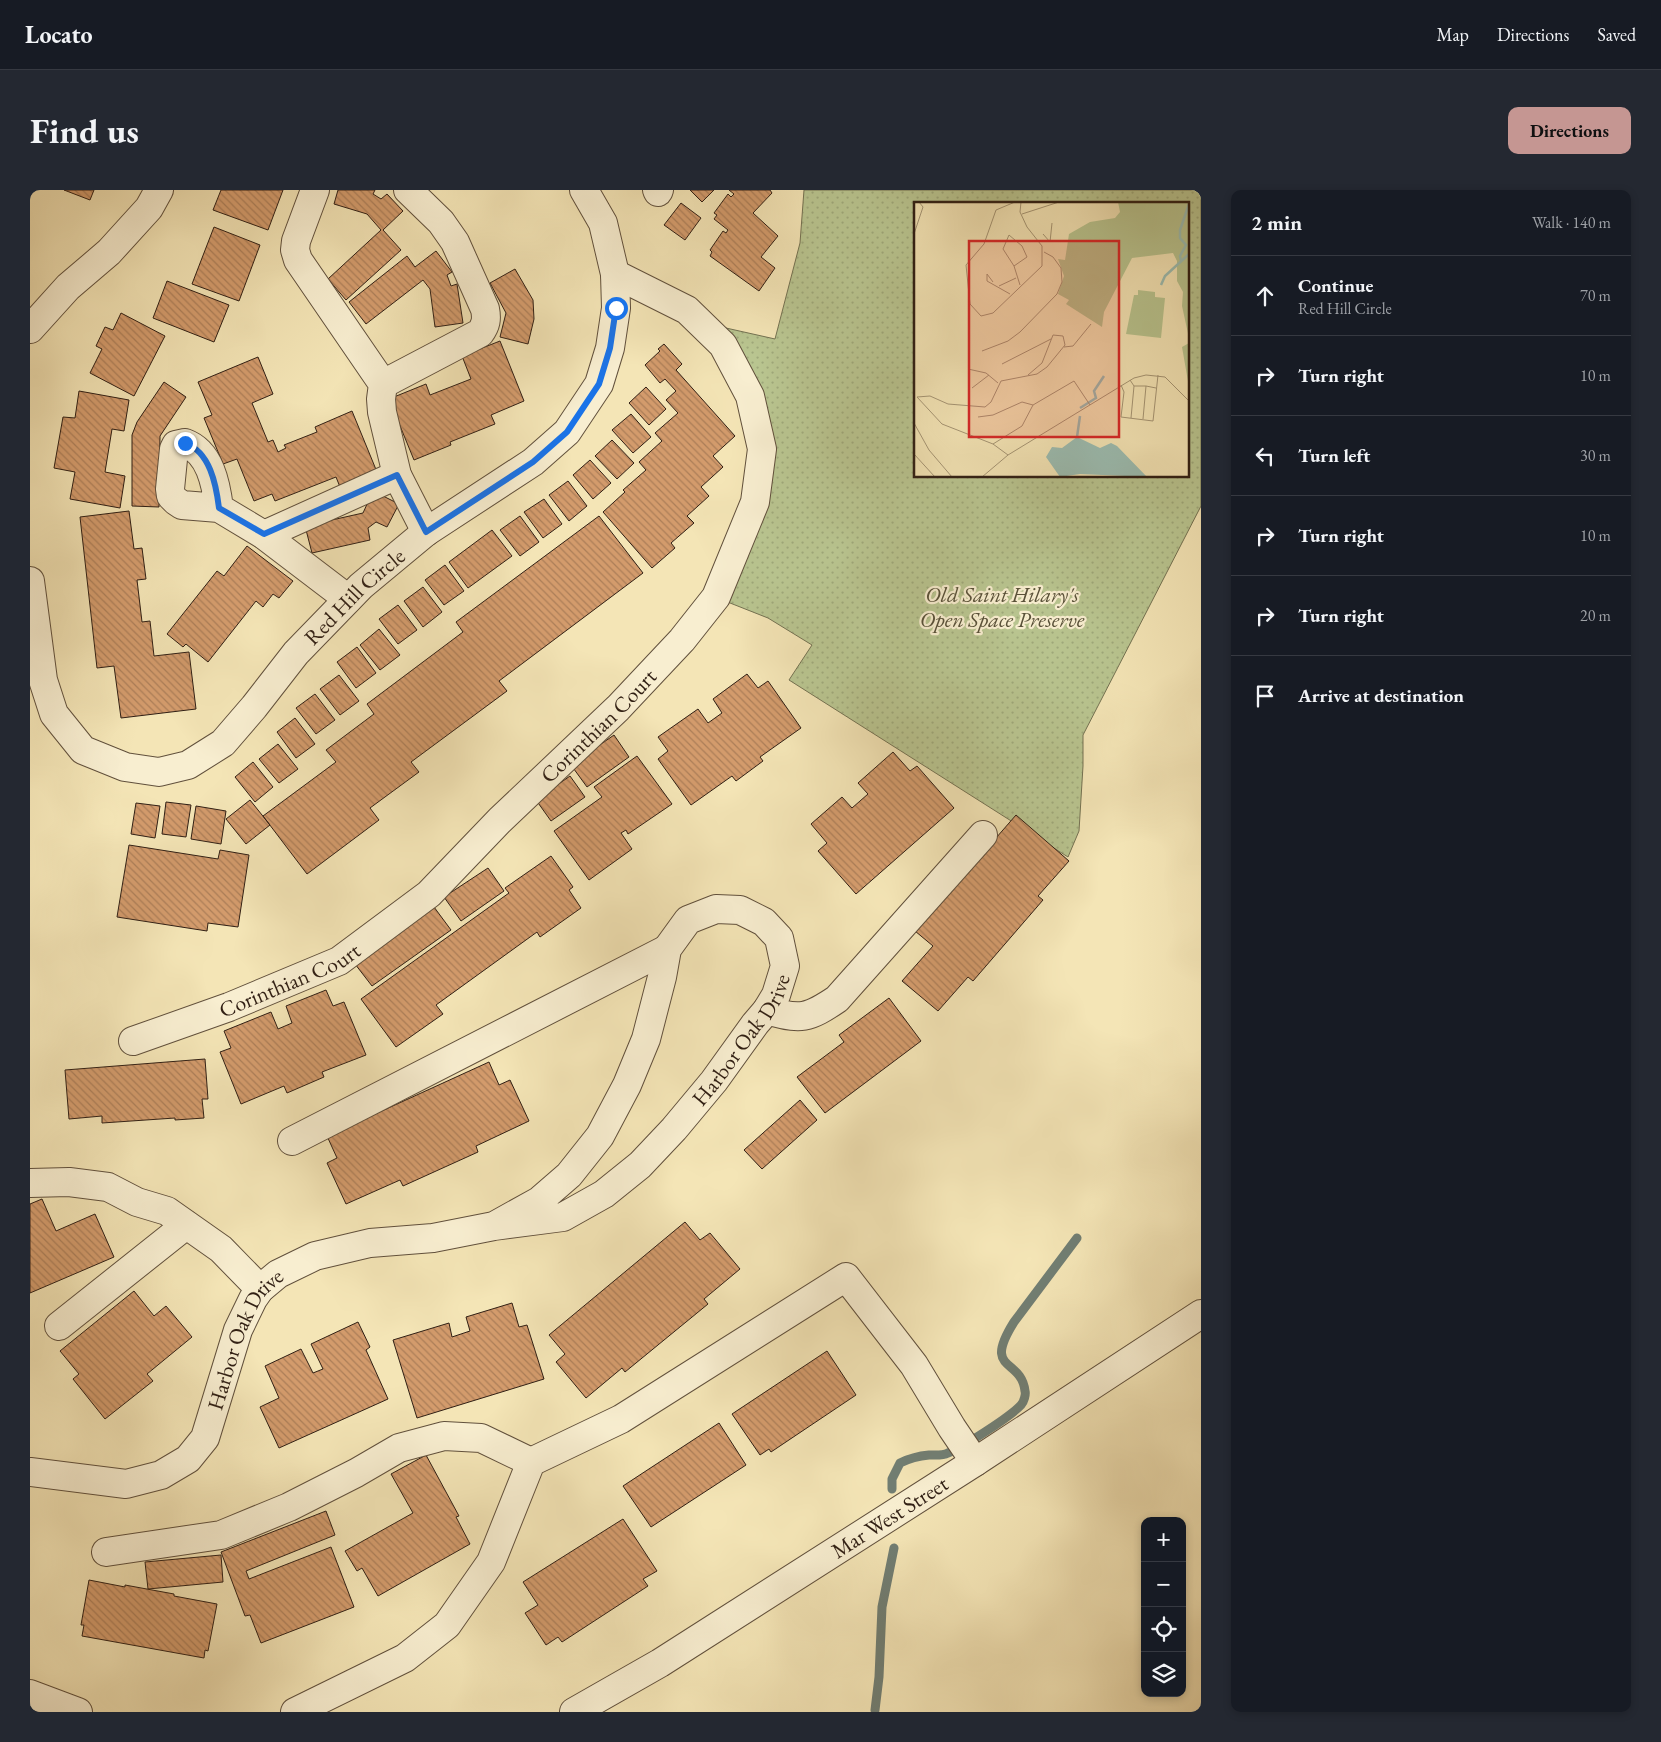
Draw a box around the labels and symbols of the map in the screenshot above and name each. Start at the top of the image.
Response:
inset map [914,202,1188,478]
route start [605,297,628,320]
route end [174,432,197,455]
street label: Red Hill Circle [297,541,411,651]
park label: Old Saint Hilary's Open Space Preserve [920,580,1085,634]
street label: Corinthian Court [534,662,662,789]
street label: Corinthian Court [215,936,366,1024]
street label: Harbor Oak Drive [685,970,796,1112]
street label: Harbor Oak Drive [200,1261,289,1413]
street label: Mar West Street [825,1469,953,1565]

